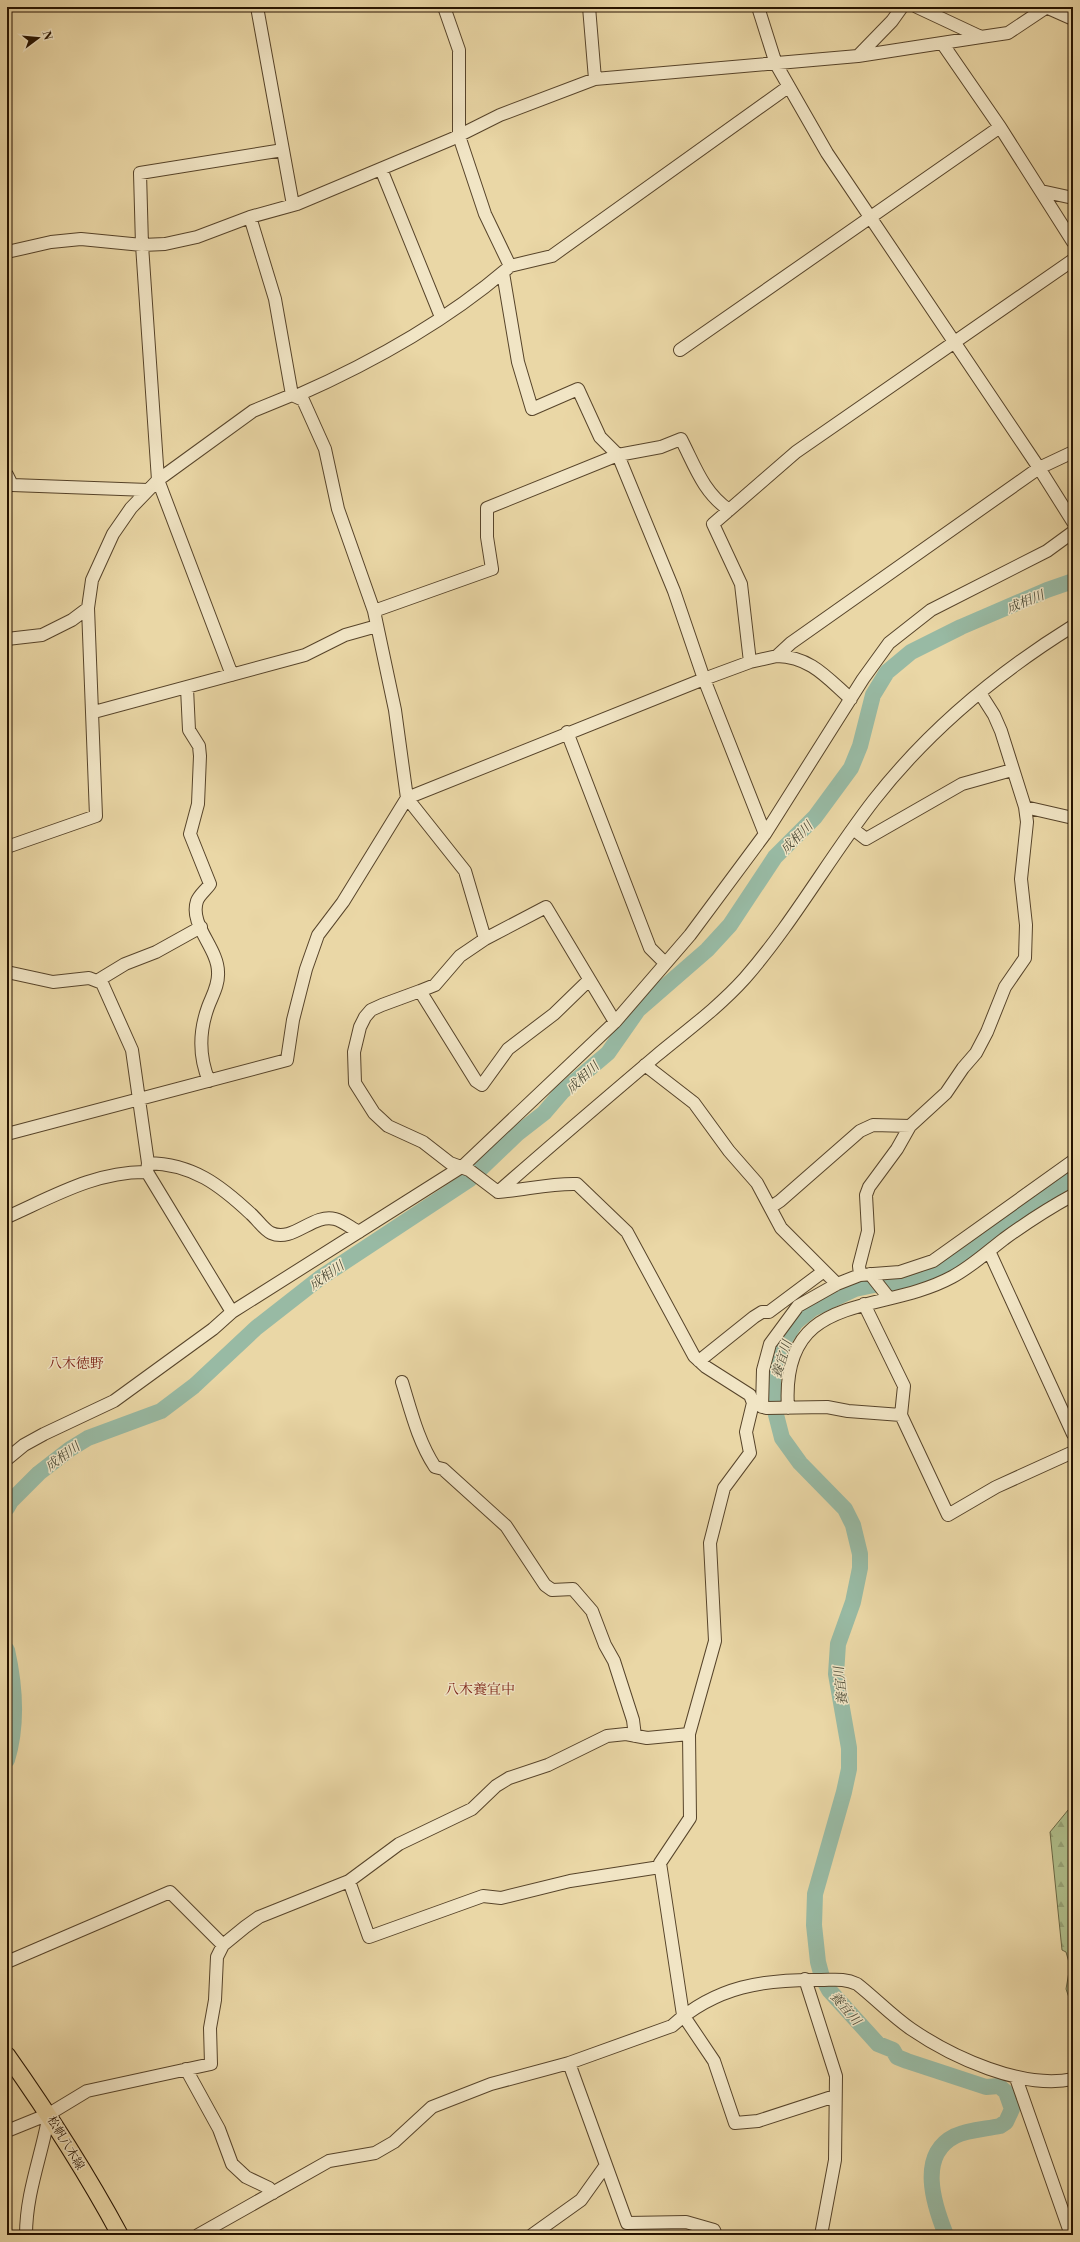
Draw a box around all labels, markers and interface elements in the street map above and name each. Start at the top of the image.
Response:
north arrow [18,18,58,58]
text: N [39,29,55,42]
water label: 成相川 [1004,586,1048,617]
water label: 成相川 [777,817,818,857]
water label: 成相川 [563,1057,604,1097]
water label: 成相川 [306,1257,349,1294]
water label: 養宜川 [769,1336,796,1380]
district label: 八木徳野 [48,1355,104,1373]
water label: 成相川 [42,1438,85,1475]
water label: 養宜川 [831,1664,851,1706]
district label: 八木養宜中 [445,1681,515,1699]
water label: 養宜川 [826,1989,865,2030]
street label: 松帆八木線 [44,2114,87,2173]

